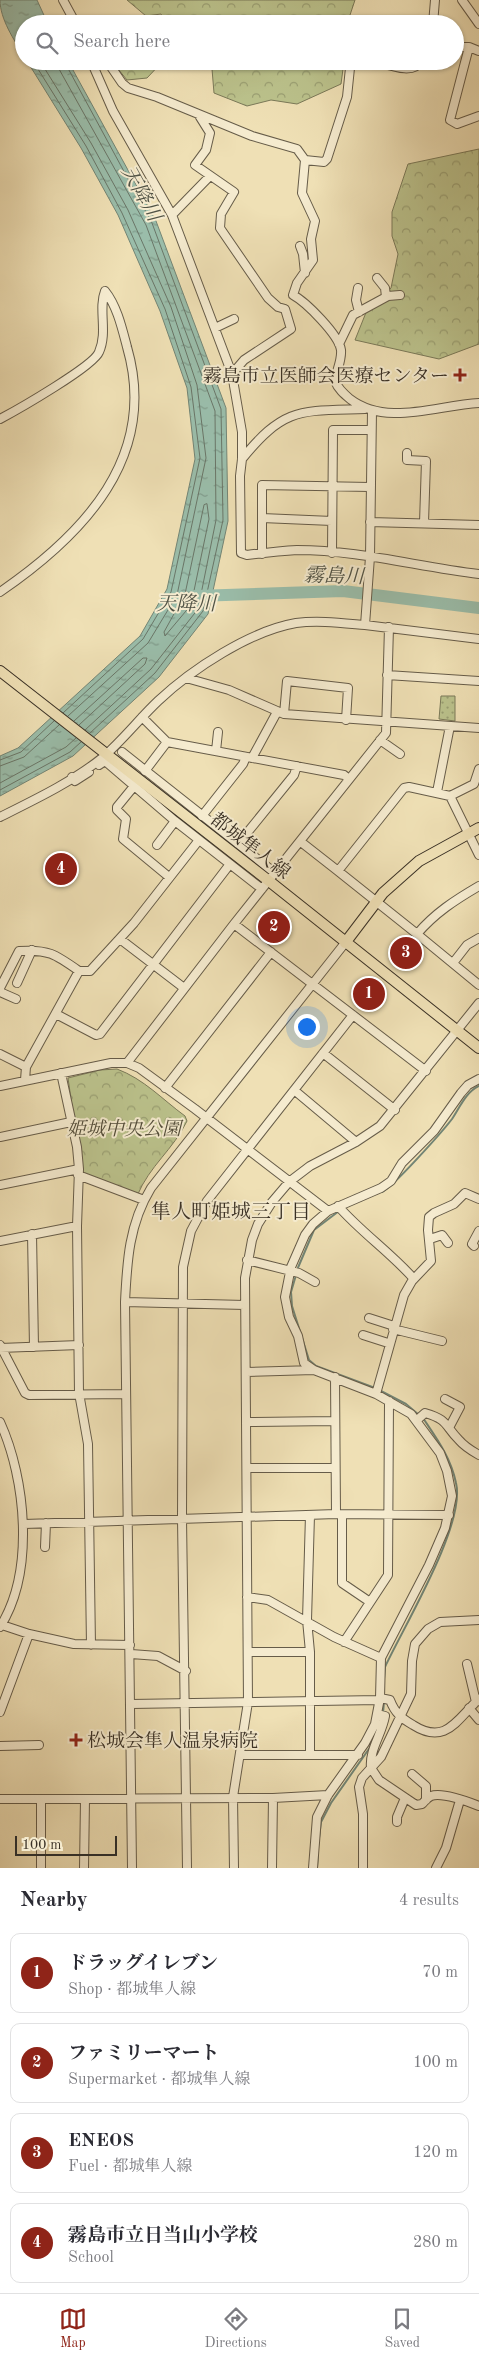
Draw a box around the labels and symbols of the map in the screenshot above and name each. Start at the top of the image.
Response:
water label: 天降川 [117,162,166,227]
place label: 霧島市立医師会医療センター [203,365,449,387]
marker: 霧島市立医師会医療センター [453,368,467,382]
water label: 霧島川 [304,564,366,588]
water label: 天降川 [156,593,218,615]
street label: 都城隼人線 [206,809,294,884]
pin: 4 [45,850,77,888]
pin: 2 [258,908,290,946]
pin: 3 [390,934,422,972]
pin: 1 [353,975,385,1013]
your location [294,1014,320,1040]
park label: 姫城中央公園 [67,1119,184,1140]
district label: 隼人町姫城三丁目 [151,1201,311,1223]
place label: 松城会隼人温泉病院 [87,1730,258,1752]
marker: 松城会隼人温泉病院 [69,1733,83,1747]
scale bar [15,1833,118,1856]

